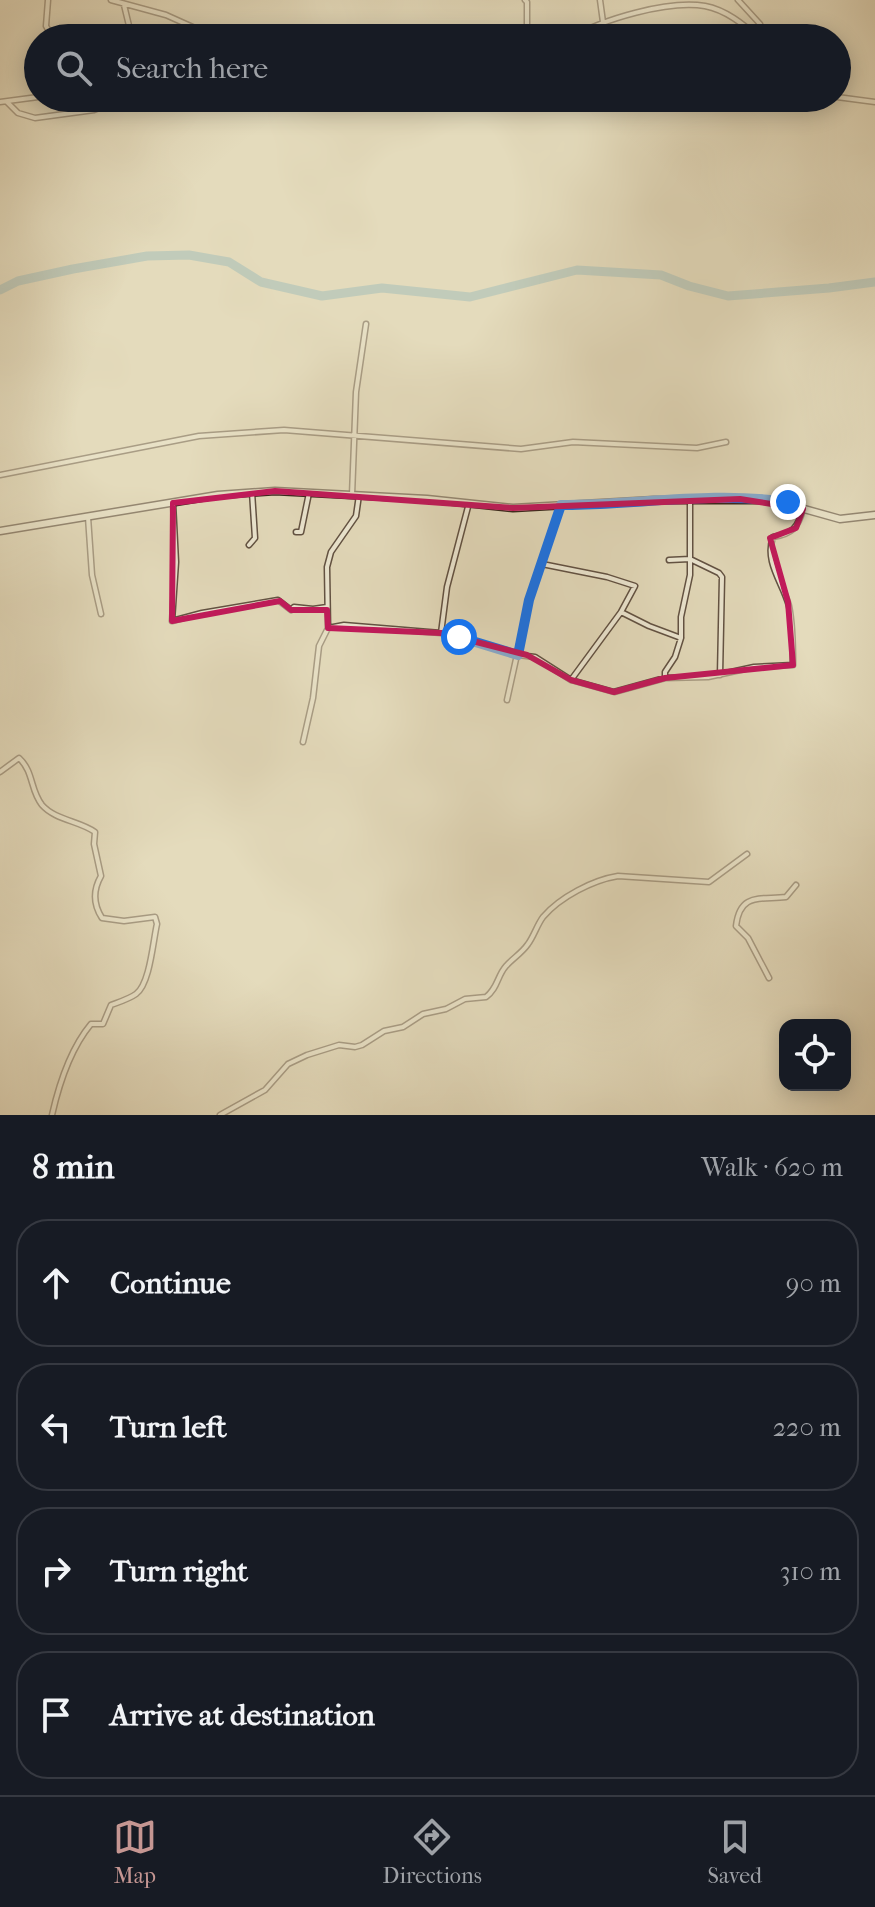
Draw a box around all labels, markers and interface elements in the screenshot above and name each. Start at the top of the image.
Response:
search box [24,24,851,112]
icon: search [52,46,96,90]
text: Search here [116,51,268,86]
route end [770,484,806,520]
route start [441,619,477,655]
map controls [779,1019,851,1091]
button: locate [779,1019,851,1091]
text: 8 min [32,1147,114,1187]
text: Walk · 620 m [701,1152,843,1183]
icon: ahead [34,1261,78,1305]
text: Continue [110,1266,231,1301]
text: 90 m [786,1268,841,1299]
icon: left [34,1405,78,1449]
text: Turn left [110,1410,227,1445]
text: 220 m [773,1412,841,1443]
icon: right [34,1549,78,1593]
text: Turn right [110,1554,248,1589]
text: 310 m [780,1556,841,1587]
icon: arrive [34,1693,78,1737]
text: Arrive at destination [110,1698,375,1733]
tab: Map [113,1815,157,1889]
tab: Directions [383,1815,482,1889]
tab: Saved [708,1815,762,1889]

